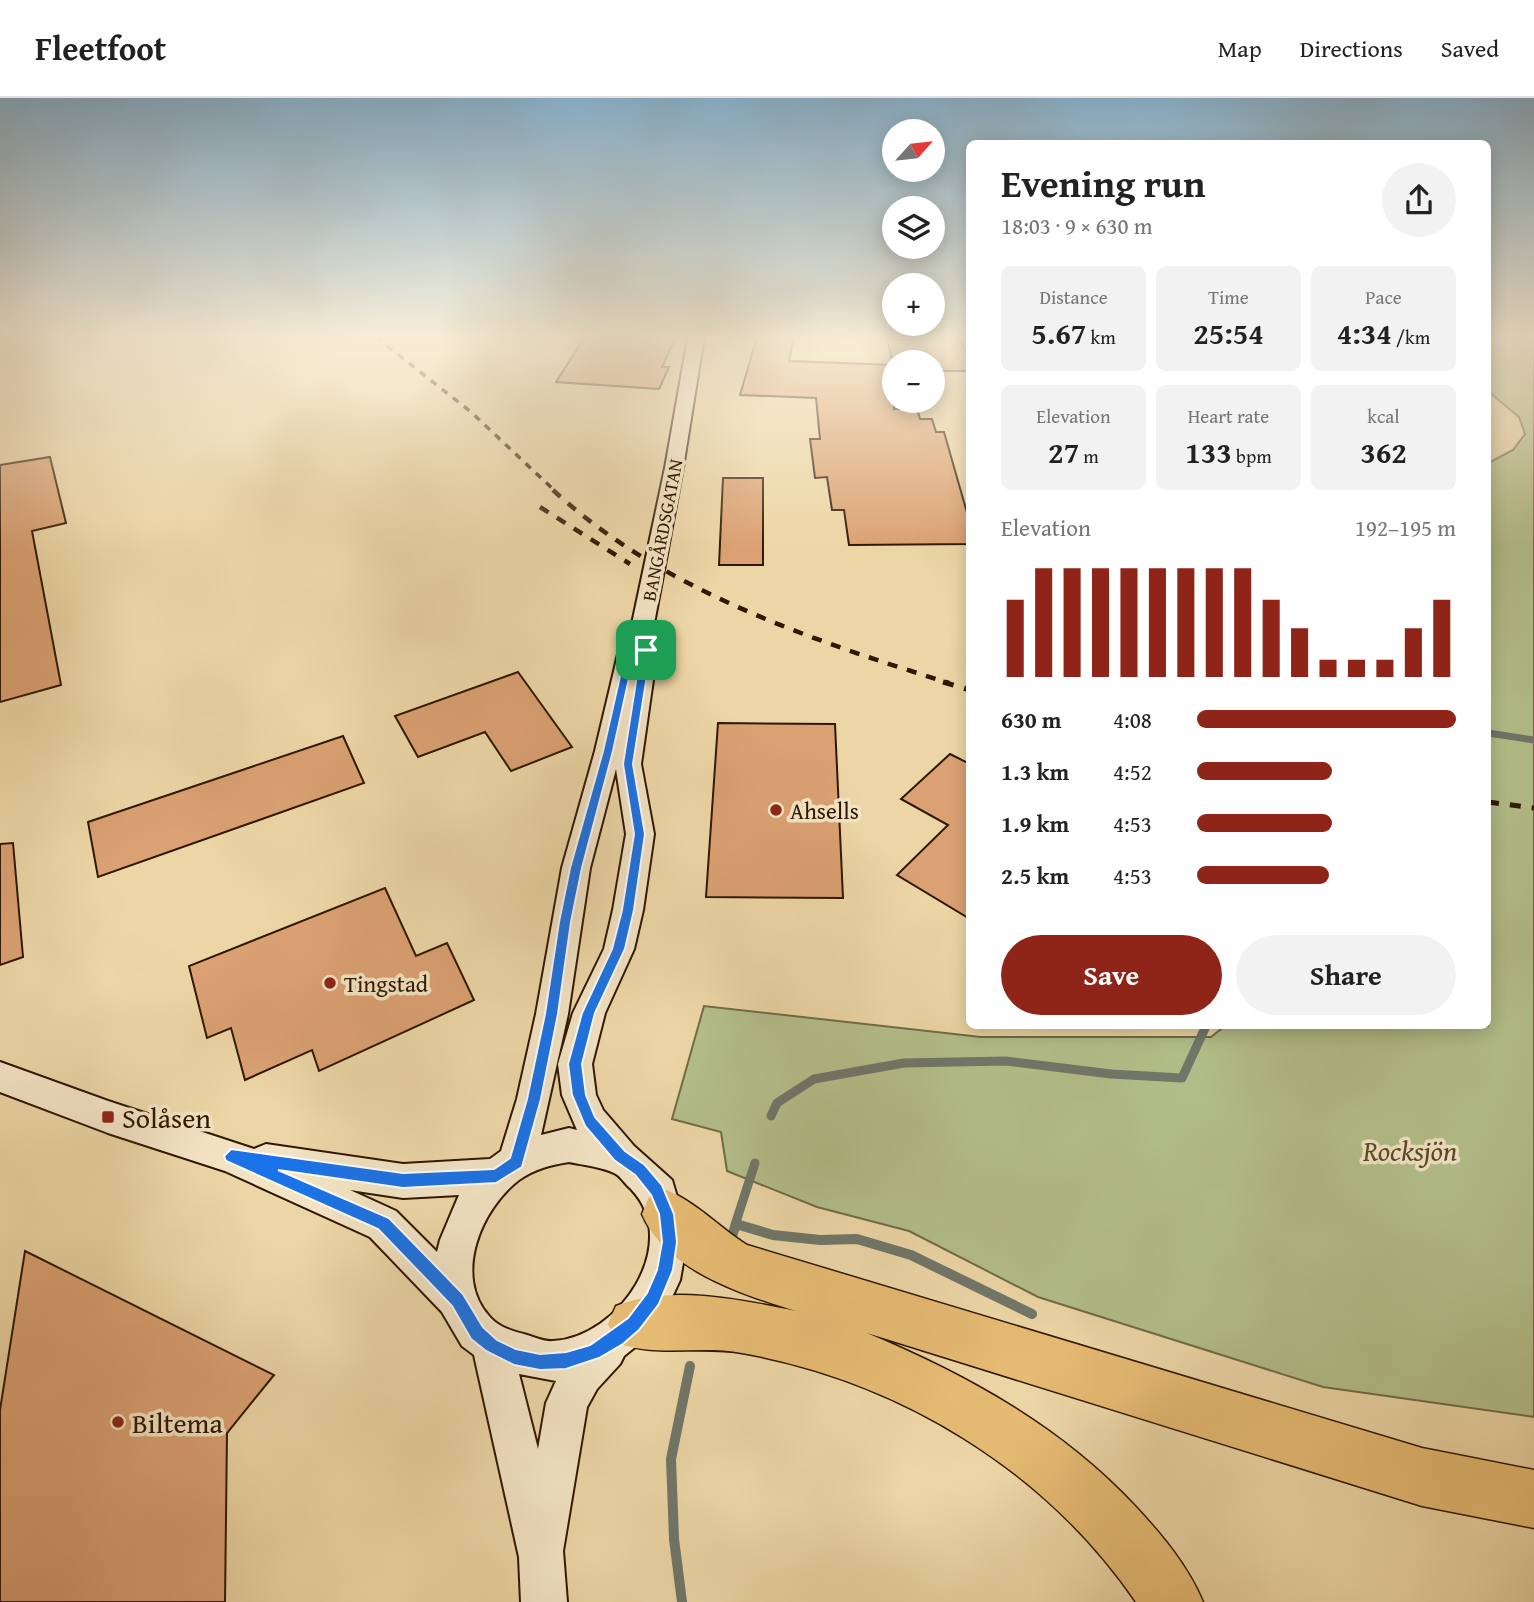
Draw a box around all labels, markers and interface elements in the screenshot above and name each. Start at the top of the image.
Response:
text: Fleetfoot [35,24,166,72]
text: Map [1218,31,1262,66]
text: Directions [1300,31,1403,66]
text: Saved [1441,31,1499,66]
north arrow [882,119,945,182]
map controls [882,119,945,413]
text: Evening run [1001,155,1205,211]
button: share [1382,163,1456,237]
button: layers [882,196,945,259]
text: 18:03 · 9 × 630 m [1001,209,1153,242]
button: + [882,273,945,336]
text: Distance [1039,283,1108,311]
text: Time [1208,283,1249,311]
text: Pace [1365,283,1402,311]
text: 5.67 [1031,311,1086,355]
text: 25:54 [1193,311,1264,355]
text: 4:34 [1337,311,1392,355]
text: km [1086,323,1116,351]
text: /km [1392,323,1430,351]
button: − [882,350,945,413]
text: Elevation [1036,402,1111,430]
text: Heart rate [1188,402,1269,430]
text: kcal [1367,402,1400,430]
text: 27 [1048,430,1079,474]
text: 133 [1185,430,1232,474]
text: 362 [1360,430,1407,474]
text: m [1079,442,1099,470]
text: bpm [1232,442,1272,470]
street label: BANGÅRDSGATAN [634,456,690,604]
text: Elevation [1001,511,1091,544]
text: 192–195 m [1355,511,1456,544]
pin [616,620,676,680]
icon: arrive [627,631,665,669]
text: 630 m [1001,703,1062,736]
text: 4:08 [1113,703,1152,736]
text: 1.3 km [1001,755,1069,788]
text: 4:52 [1113,755,1152,788]
place label: Ahsells [790,794,859,827]
marker: Ahsells [768,802,784,818]
text: 1.9 km [1001,807,1069,840]
text: 4:53 [1113,807,1152,840]
text: 2.5 km [1001,859,1069,892]
text: 4:53 [1113,859,1152,892]
button: Save [1001,935,1222,1015]
button: Share [1236,935,1456,1015]
place label: Tingstad [344,967,429,1000]
marker: Tingstad [322,975,338,991]
place label: Solåsen [122,1097,211,1138]
marker: Solåsen [100,1109,116,1125]
park label: Rocksjön [1362,1130,1457,1171]
place label: Biltema [132,1402,223,1443]
marker: Biltema [110,1414,126,1430]

